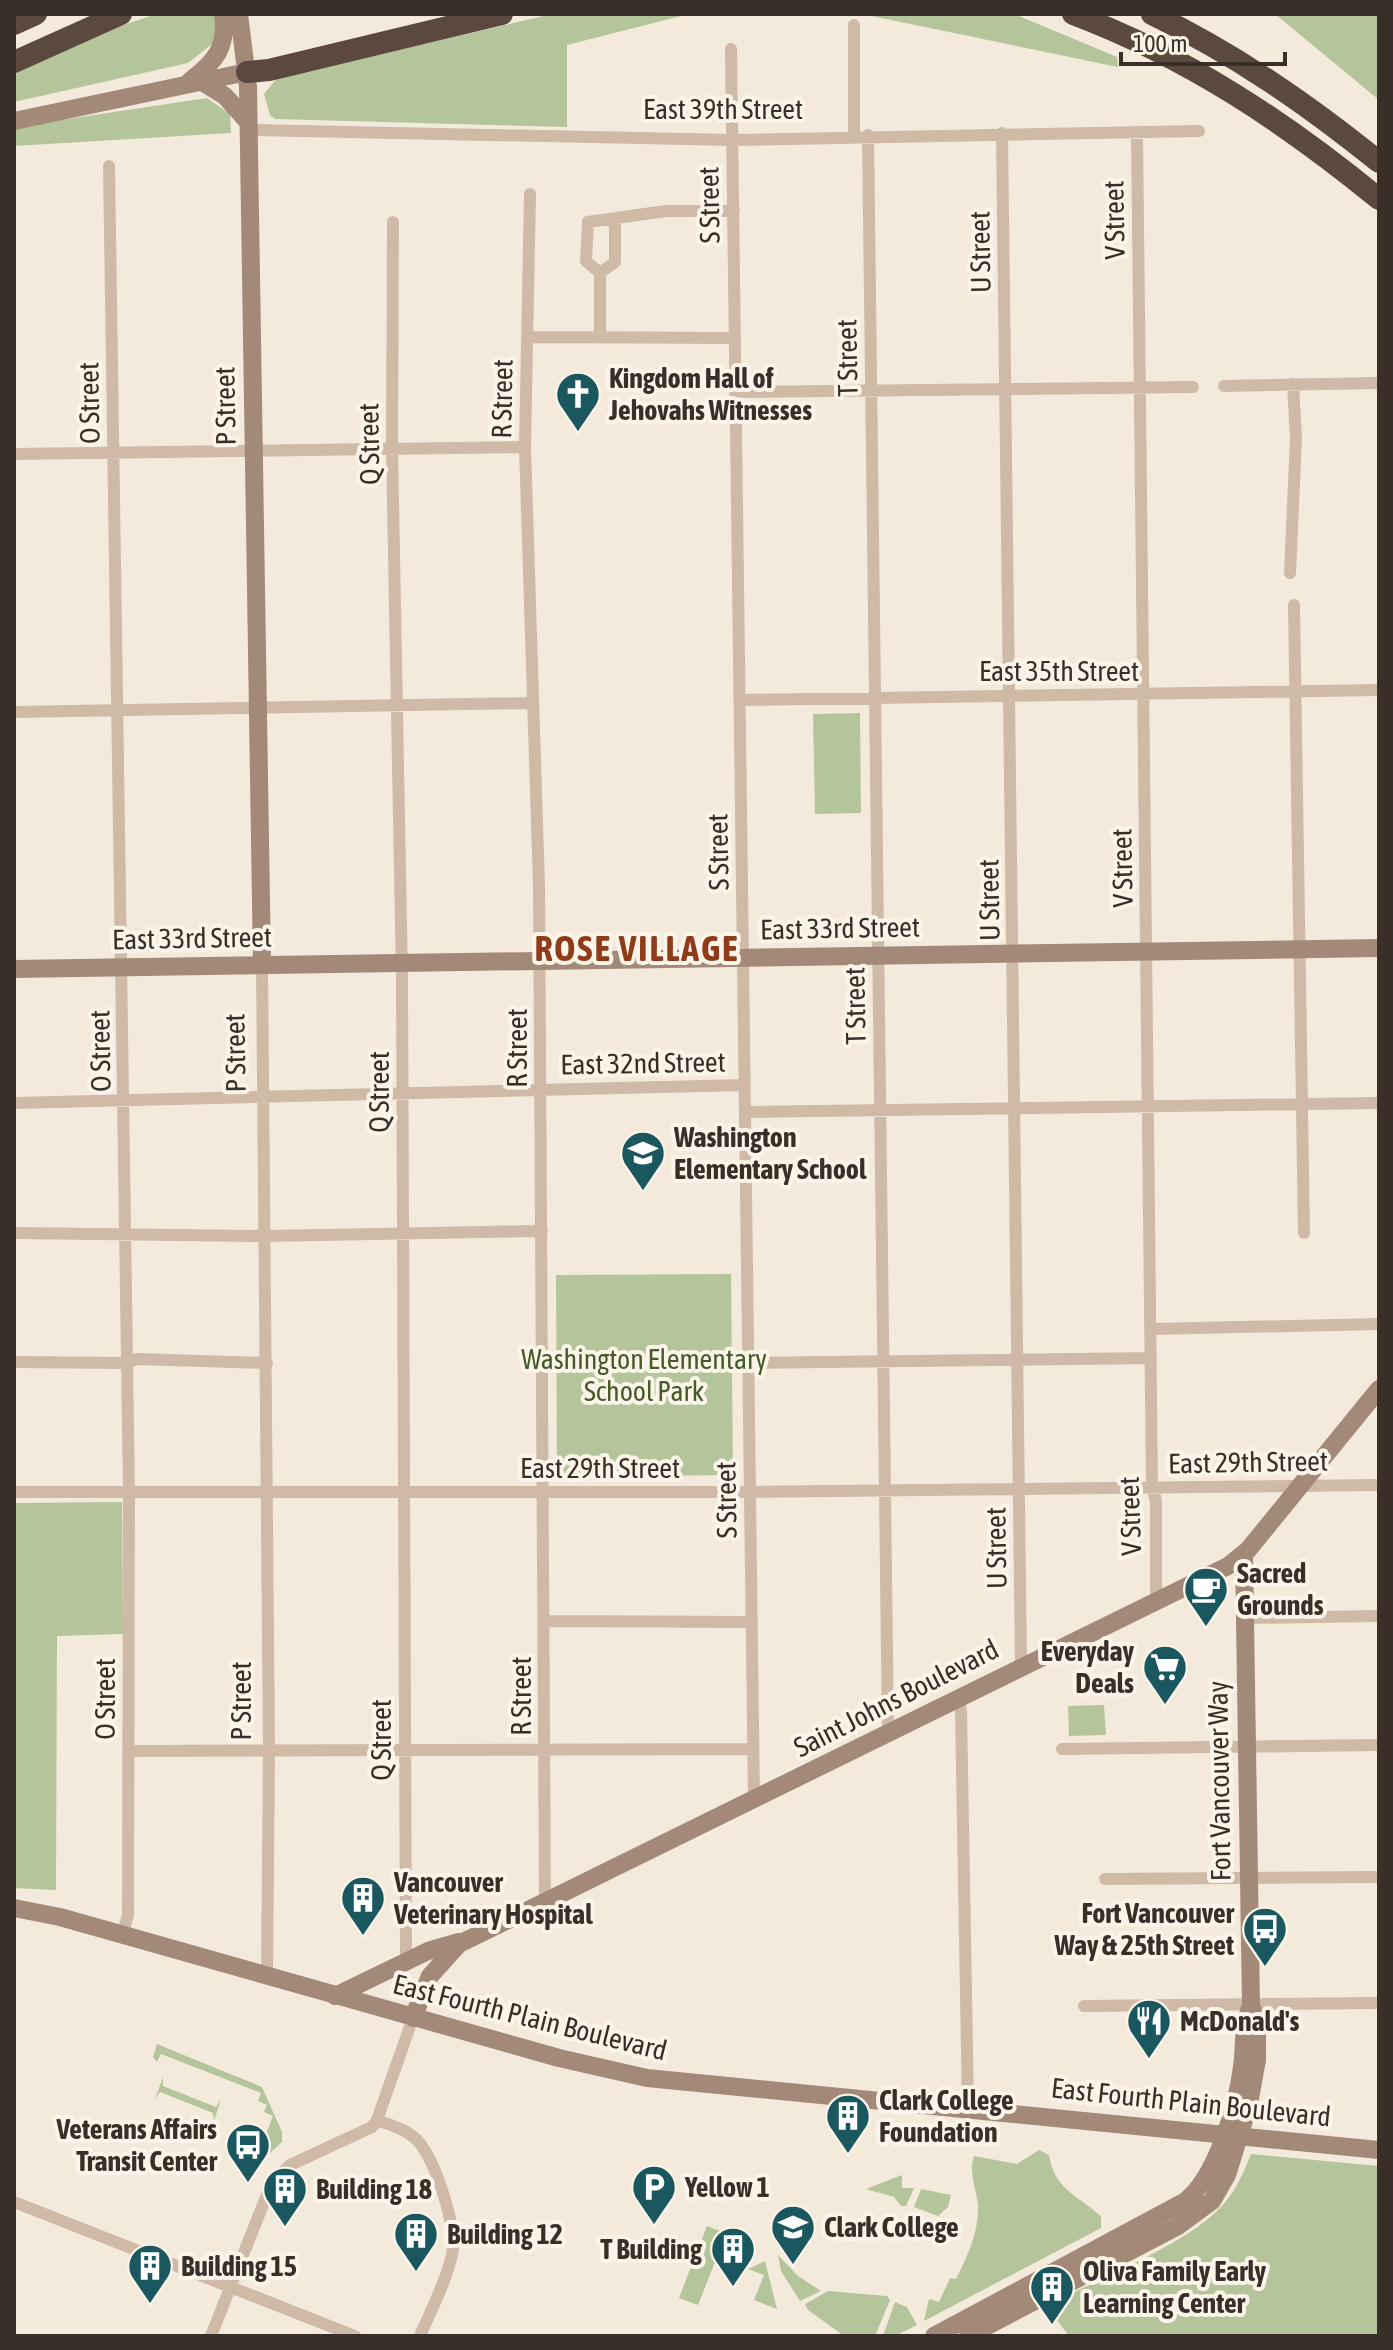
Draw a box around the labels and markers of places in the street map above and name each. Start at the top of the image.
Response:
place label: Kingdom Hall of Jehovahs Witnesses [608,362,812,426]
church icon: Kingdom Hall of Jehovahs Witnesses [554,370,602,433]
place label: Washington Elementary School [673,1121,867,1185]
school or university icon: Washington Elementary School [619,1129,667,1192]
place label: Sacred Grounds [1237,1557,1324,1621]
cafe icon: Sacred Grounds [1182,1565,1230,1628]
place label: Everyday Deals [1041,1635,1134,1699]
supermarket icon: Everyday Deals [1141,1643,1189,1706]
place label: Vancouver Veterinary Hospital [393,1866,593,1930]
building icon: Vancouver Veterinary Hospital [339,1874,387,1937]
place label: Fort Vancouver Way & 25th Street [1054,1897,1235,1961]
bus stop icon: Fort Vancouver Way & 25th Street [1241,1905,1289,1968]
restaurant icon: McDonald's [1125,1997,1173,2060]
place label: McDonald's [1180,2005,1300,2037]
place label: Clark College Foundation [879,2084,1014,2148]
building icon: Clark College Foundation [824,2092,872,2155]
place label: Veterans Affairs Transit Center [55,2113,218,2177]
bus stop icon: Veterans Affairs Transit Center [224,2121,272,2184]
parking icon: Yellow 1 [630,2163,678,2226]
building icon: Building 18 [261,2165,309,2228]
place label: Yellow 1 [684,2171,770,2203]
place label: Building 18 [316,2173,432,2205]
school or university icon: Clark College [769,2203,817,2266]
building icon: Building 12 [392,2210,440,2273]
place label: Clark College [824,2211,959,2243]
place label: Building 12 [447,2218,563,2250]
building icon: T Building [709,2225,757,2288]
place label: T Building [600,2233,703,2265]
building icon: Building 15 [126,2242,174,2305]
place label: Building 15 [181,2250,297,2282]
place label: Oliva Family Early Learning Center [1083,2255,1267,2319]
building icon: Oliva Family Early Learning Center [1028,2263,1076,2326]

